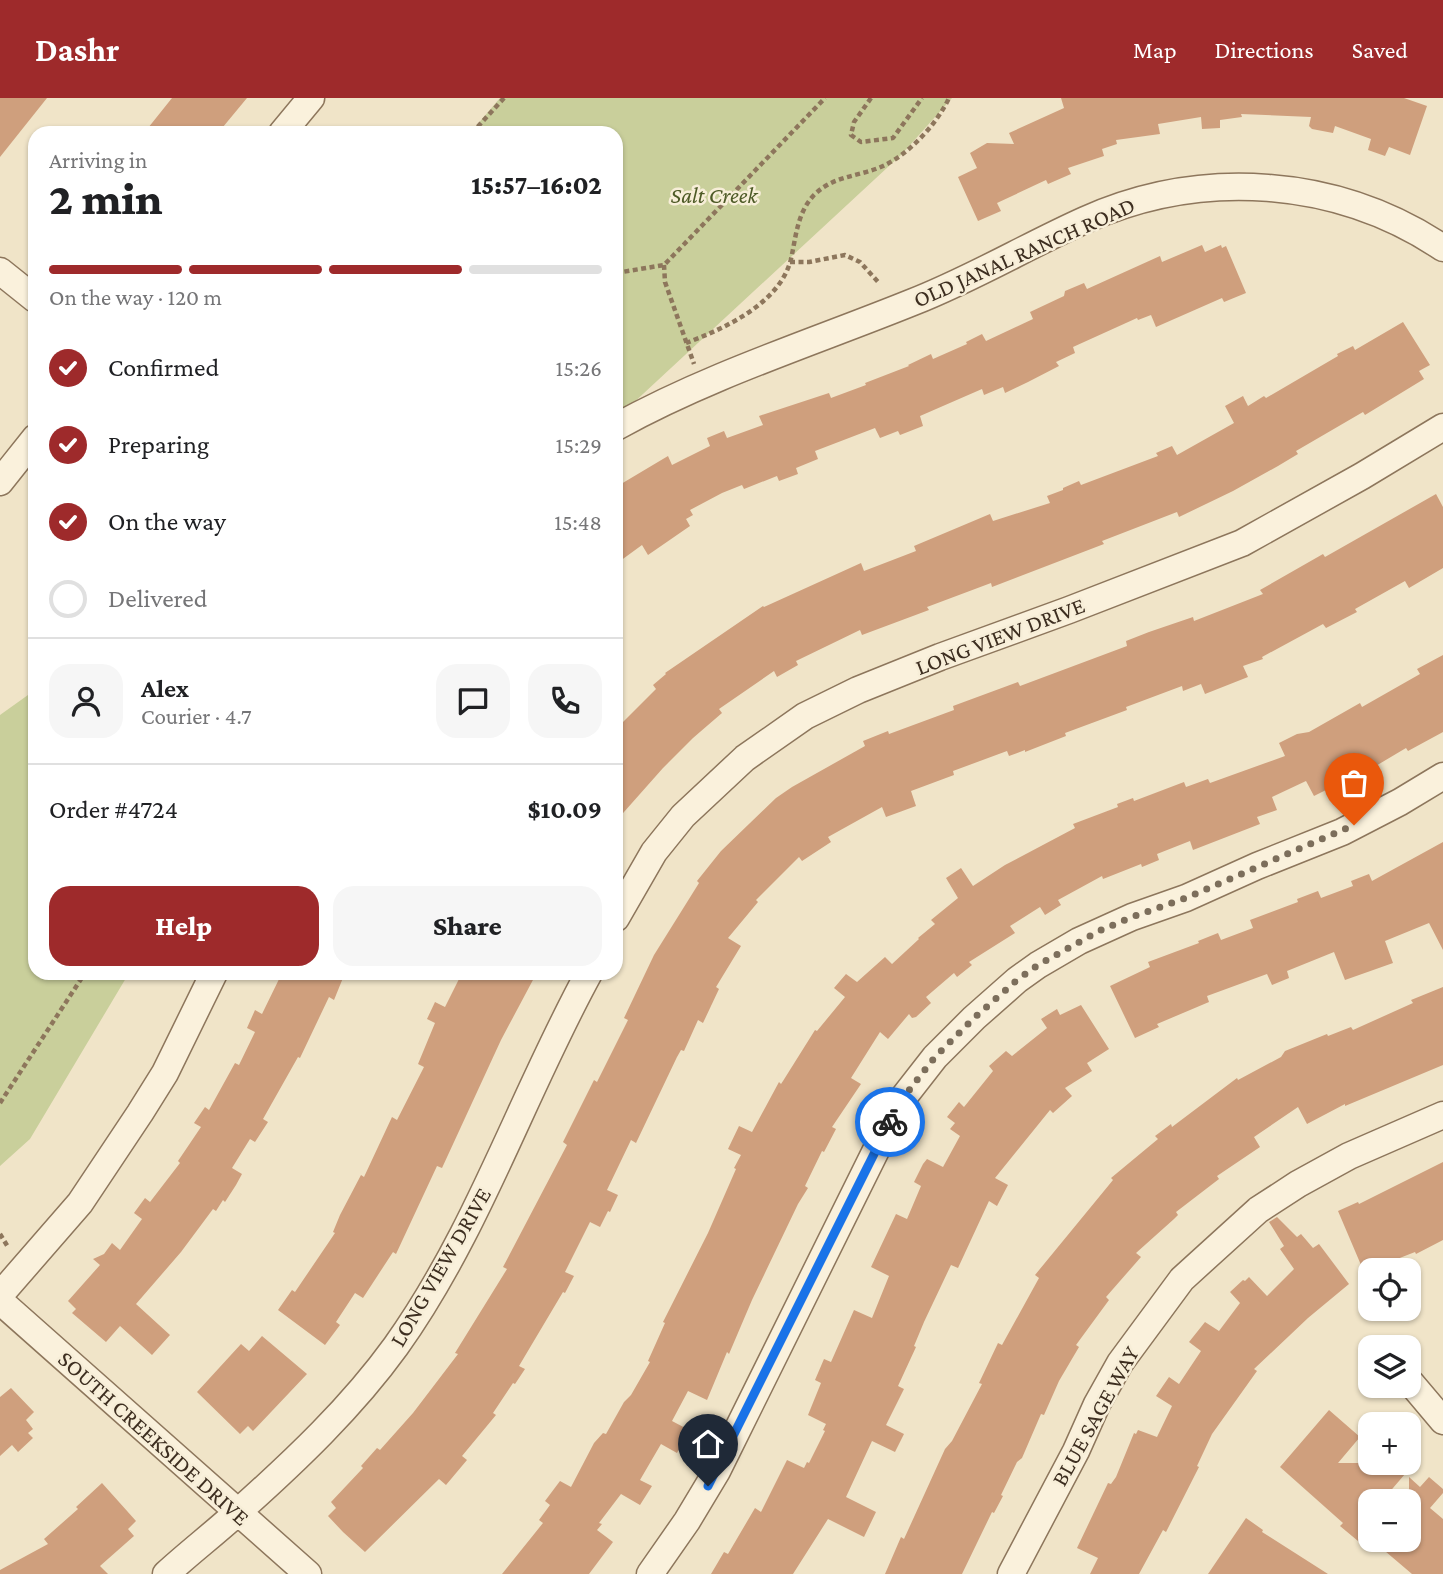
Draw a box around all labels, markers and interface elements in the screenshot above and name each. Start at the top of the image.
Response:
text: Dashr [35,31,119,68]
text: Map [1133,36,1177,63]
text: Directions [1215,36,1314,63]
text: Saved [1352,36,1408,63]
text: Arriving in [49,147,147,173]
text: 15:57–16:02 [471,171,602,200]
text: 2 min [49,173,163,224]
park label: Salt Creek [671,182,758,208]
street label: OLD JANAL RANCH ROAD [909,191,1139,313]
text: On the way · 120 m [49,284,222,310]
icon: check [49,349,87,387]
text: Confirmed [108,353,219,382]
text: 15:26 [556,355,602,381]
icon: check [49,426,87,464]
text: Preparing [108,430,209,459]
text: 15:29 [556,432,602,458]
icon: check [49,503,87,541]
text: On the way [108,507,226,536]
text: 15:48 [554,509,602,535]
text: Delivered [108,584,207,613]
street label: LONG VIEW DRIVE [912,592,1088,680]
button: person [49,664,123,738]
button: chat [436,664,510,738]
button: phone [528,664,602,738]
text: Alex [141,674,189,703]
text: Courier · 4.7 [141,703,252,729]
pin [1324,753,1384,825]
icon: bag [1335,764,1373,802]
text: Order #4724 [49,795,178,824]
text: $10.09 [528,795,602,824]
button: Help [49,886,319,966]
button: Share [333,886,602,966]
courier [855,1087,925,1157]
icon: bike [871,1103,909,1141]
street label: LONG VIEW DRIVE [384,1183,496,1351]
map controls [1358,1258,1421,1552]
button: locate [1358,1258,1421,1321]
button: layers [1358,1335,1421,1398]
street label: BLUE SAGE WAY [1046,1341,1144,1490]
street label: SOUTH CREEKSIDE DRIVE [53,1345,255,1531]
button: + [1358,1412,1421,1475]
pin [678,1414,738,1486]
icon: home [689,1425,727,1463]
button: − [1358,1489,1421,1552]

